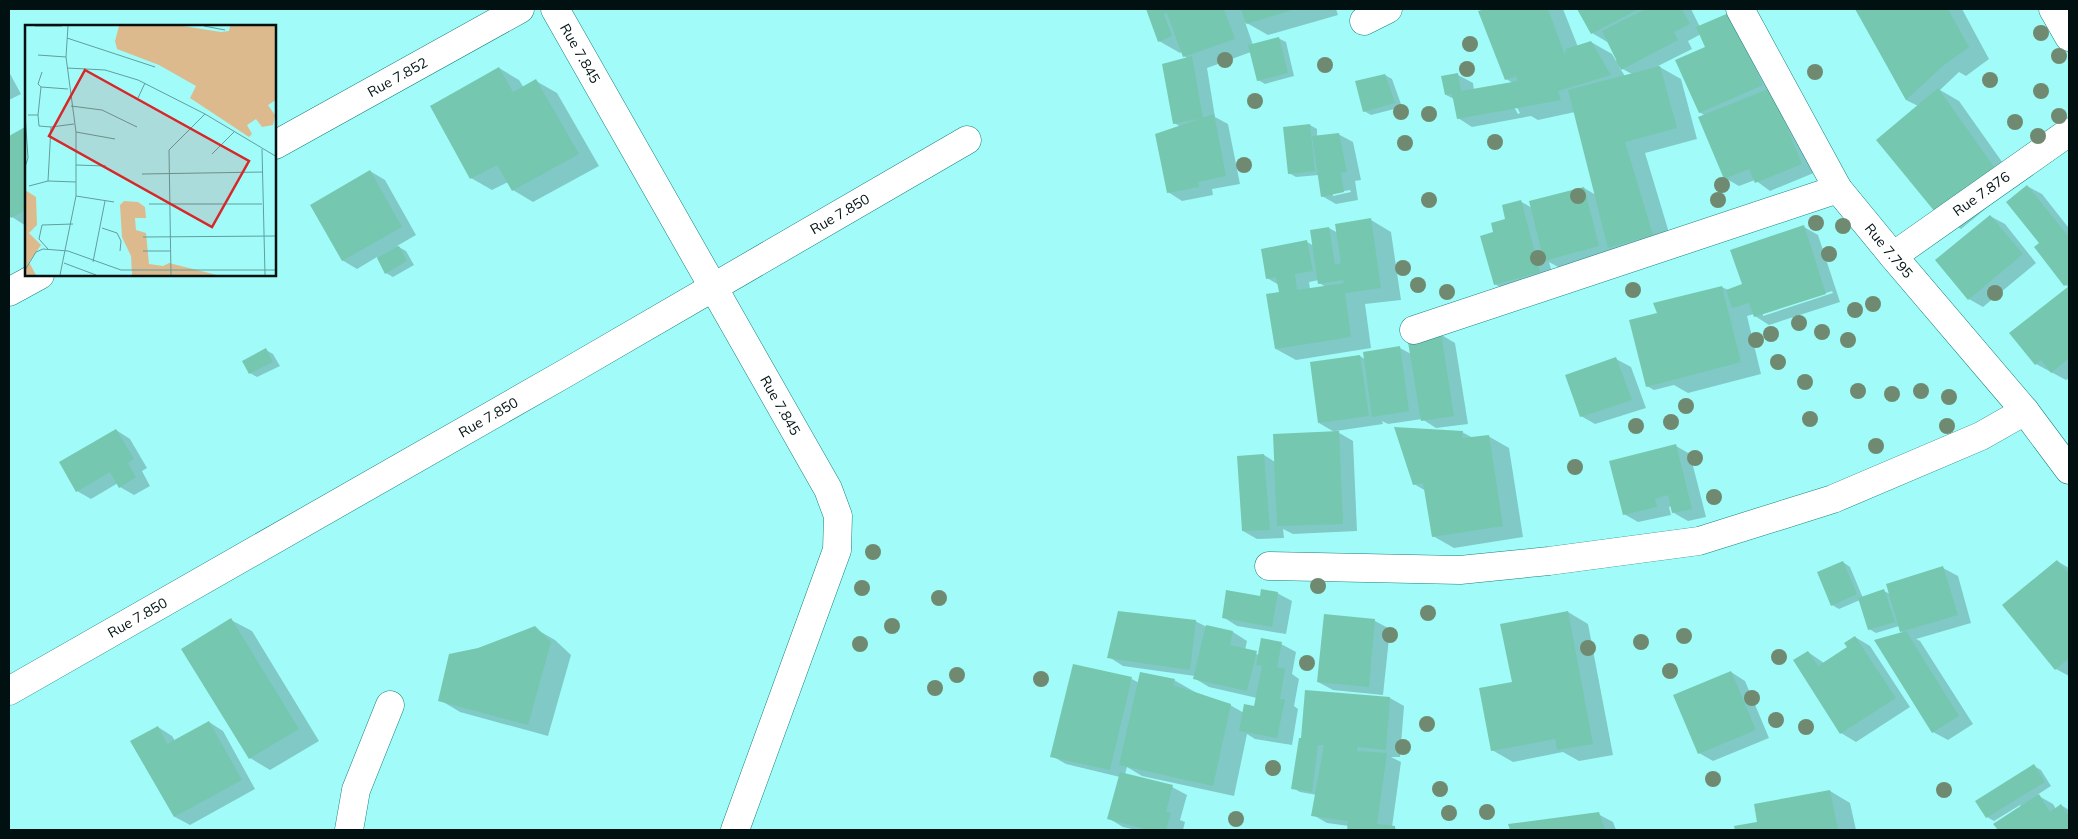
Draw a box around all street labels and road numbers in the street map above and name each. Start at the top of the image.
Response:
street label: Rue 7.845 [556,20,604,86]
street label: Rue 7.852 [364,53,431,101]
street label: Rue 7.876 [1949,167,2013,220]
street label: Rue 7.850 [807,190,873,238]
street label: Rue 7.795 [1861,220,1917,282]
street label: Rue 7.845 [756,372,805,438]
street label: Rue 7.850 [455,393,521,441]
street label: Rue 7.850 [104,593,171,642]

